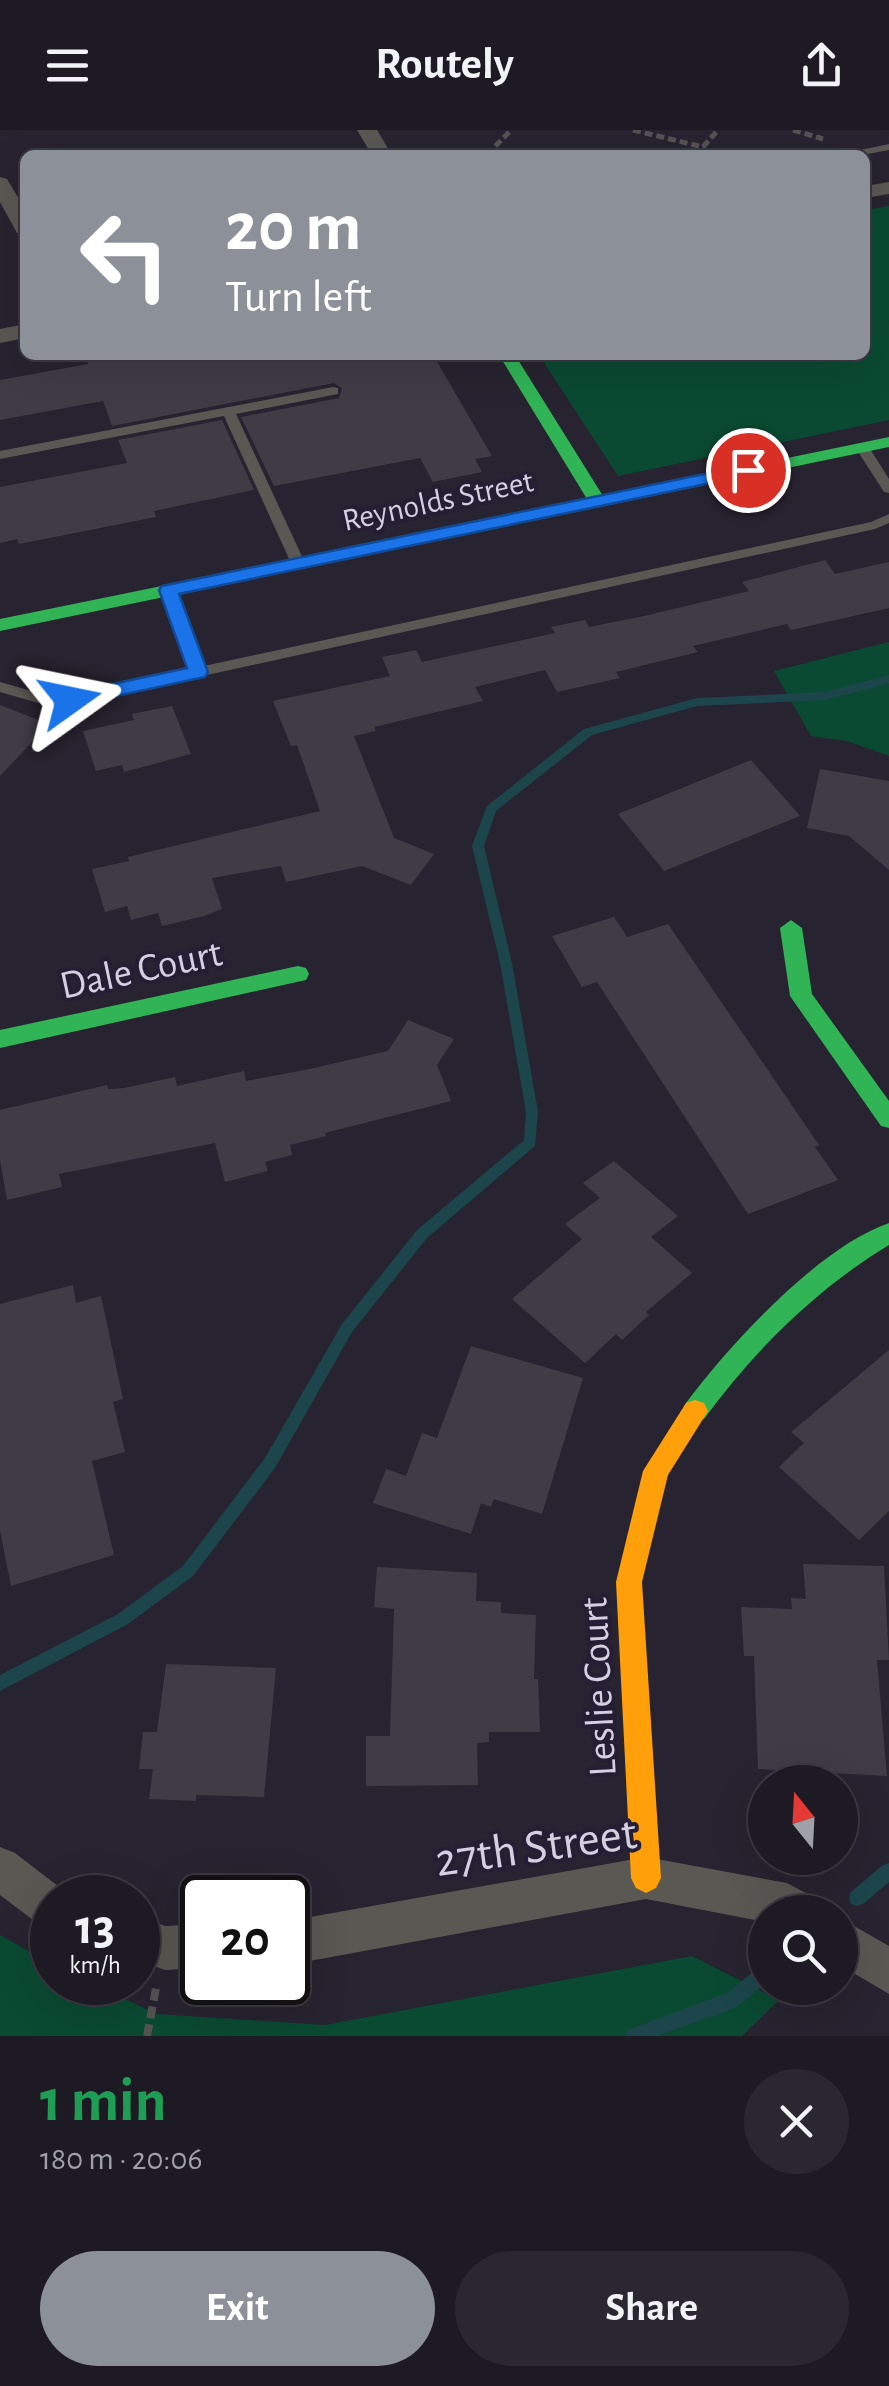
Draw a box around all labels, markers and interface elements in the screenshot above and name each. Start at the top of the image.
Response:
icon: menu [40,38,95,93]
icon: share [794,38,849,93]
text: Routely [375,42,514,87]
icon: left [60,190,190,320]
text: 20 m [225,193,362,263]
text: Turn left [225,275,372,320]
pin [706,428,791,513]
icon: arrive [721,443,776,498]
street label: Reynolds Street [340,465,536,537]
position arrow [18,648,122,752]
street label: Dale Court [56,933,226,1007]
street label: Leslie Court [574,1596,624,1778]
north arrow [748,1765,858,1875]
map controls [748,1765,858,2005]
street label: 27th Street [432,1810,640,1886]
speed limit sign: 20 [180,1875,310,2005]
button: search [748,1895,858,2005]
text: 13 [75,1903,115,1953]
text: km/h [69,1953,121,1978]
button: close [744,2069,849,2174]
text: 1 min [40,2072,166,2132]
text: 180 m · 20:06 [40,2143,203,2175]
button: Exit [40,2251,435,2366]
button: Share [455,2251,849,2366]

